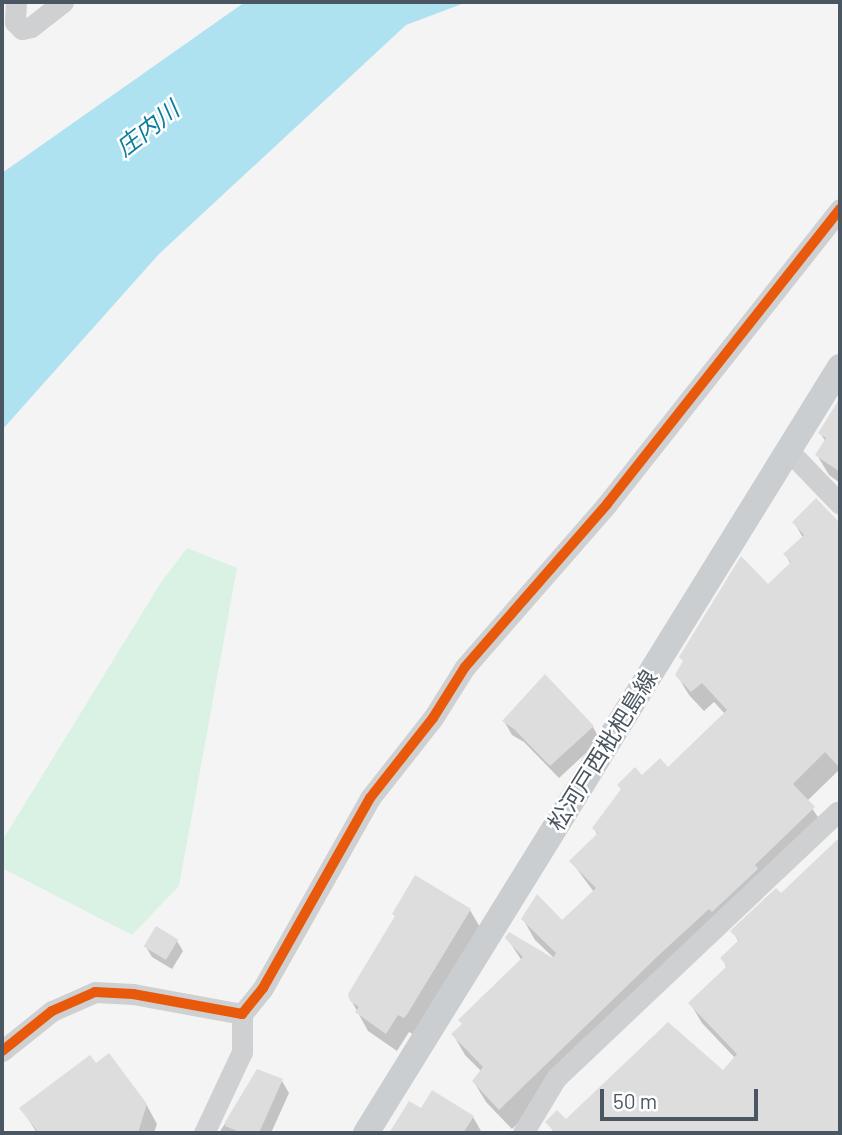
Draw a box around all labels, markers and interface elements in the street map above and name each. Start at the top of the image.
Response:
water label: 庄内川 [110,94,184,162]
street label: 松河戸西枇杷島線 [542,665,662,835]
scale bar [604,1076,762,1120]
text: 50 m [613,1088,657,1113]

